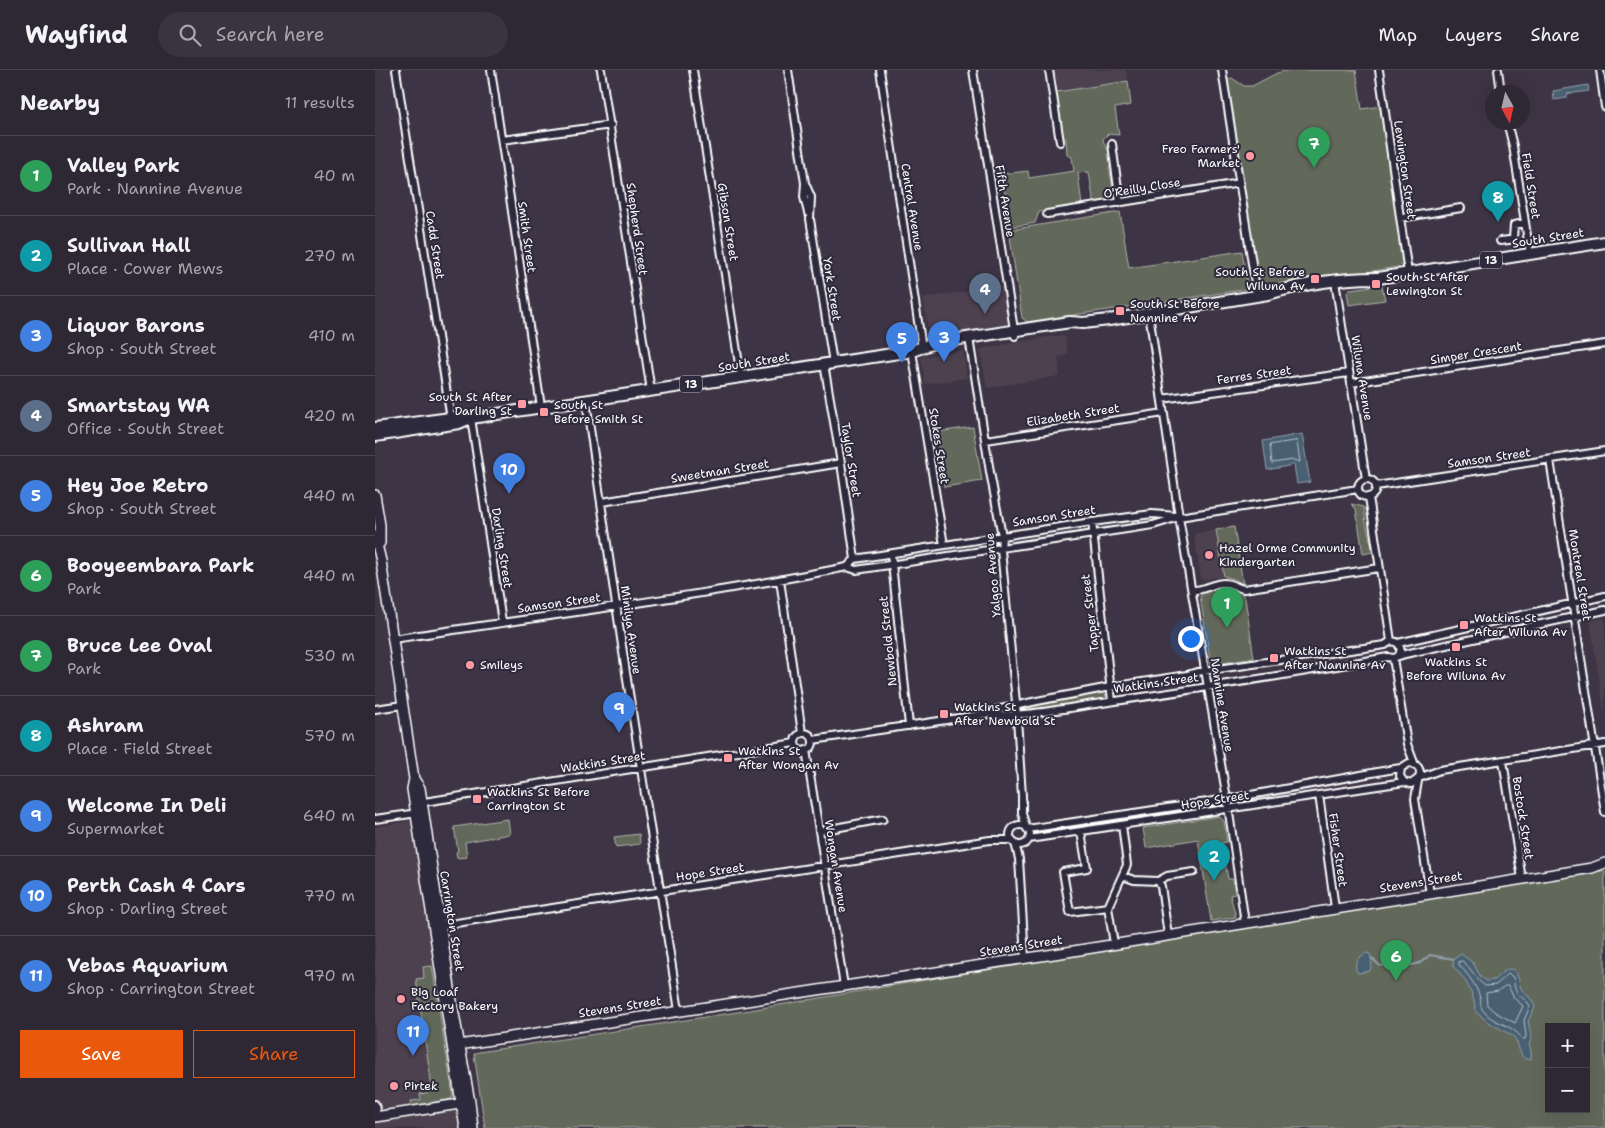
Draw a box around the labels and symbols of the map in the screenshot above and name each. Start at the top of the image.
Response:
north arrow [1485,85,1530,130]
street label: Lewington Street [1390,119,1420,221]
pin: 7 [1298,127,1330,168]
place label: Freo Farmers' Market [1162,141,1240,171]
marker: Freo Farmers' Market [1244,150,1256,162]
street label: Field Street [1518,152,1544,220]
street label: Central Avenue [897,162,927,252]
street label: Fifth Avenue [991,164,1019,239]
street label: O'Reilly Close [1102,174,1182,202]
pin: 8 [1482,181,1514,222]
street label: Shepherd Street [623,182,651,276]
street label: Gibson Street [714,182,742,262]
street label: Smith Street [514,200,540,274]
street label: Cadd Street [422,210,448,280]
street label: South Street [1511,224,1585,252]
road number: 13 [1480,252,1502,268]
street label: York Street [819,256,845,322]
place label: South St Before Wiluna Av [1215,264,1305,294]
place label: South St After Lewington St [1386,269,1470,299]
pin: 4 [969,273,1001,314]
marker: South St Before Wiluna Av [1309,273,1321,285]
marker: South St After Lewington St [1370,278,1382,290]
place label: South St Before Nannine Av [1130,296,1220,326]
marker: South St Before Nannine Av [1114,305,1126,317]
pin: 3 [928,321,960,362]
pin: 5 [886,322,918,363]
street label: Wiluna Avenue [1347,334,1377,422]
street label: Simper Crescent [1429,338,1523,368]
street label: South Street [717,348,791,376]
street label: Ferres Street [1216,362,1292,388]
road number: 13 [680,376,702,392]
place label: South St After Darling St [429,389,512,419]
place label: South St Before Smith St [554,397,643,427]
marker: South St After Darling St [516,398,528,410]
street label: Elizabeth Street [1025,400,1121,430]
marker: South St Before Smith St [538,406,550,418]
street label: Stokes Street [925,407,953,485]
street label: Taylor Street [837,421,865,499]
street label: Samson Street [1446,444,1532,472]
pin: 10 [493,453,525,494]
street label: Sweetman Street [670,455,770,487]
street label: Samson Street [1011,502,1097,530]
street label: Darling Street [488,507,516,589]
street label: Montreal Street [1565,528,1595,622]
street label: Yalgoo Avenue [981,532,1005,618]
place label: Hazel Orme Community Kindergarten [1219,540,1356,570]
marker: Hazel Orme Community Kindergarten [1203,549,1215,561]
street label: Tapper Street [1077,573,1103,653]
street label: Minilya Avenue [617,585,645,676]
pin: 1 [1211,587,1243,628]
street label: Samson Street [516,589,602,617]
street label: Newbold Street [875,595,901,687]
place label: Watkins St After Wiluna Av [1474,610,1567,640]
marker: Watkins St After Wiluna Av [1458,619,1470,631]
your location [1178,626,1204,652]
marker: Watkins St Before Wiluna Av [1450,641,1462,653]
place label: Watkins St After Nannine Av [1284,643,1386,673]
marker: Watkins St After Nannine Av [1268,652,1280,664]
place label: Watkins St Before Wiluna Av [1406,654,1506,684]
place label: Smileys [480,657,523,673]
street label: Nannine Avenue [1207,657,1237,753]
marker: Smileys [464,659,476,671]
street label: Watkins Street [1112,669,1200,697]
pin: 9 [603,692,635,733]
place label: Watkins St After Newbold St [954,699,1056,729]
marker: Watkins St After Newbold St [938,708,950,720]
place label: Watkins St After Wongan Av [738,743,839,773]
street label: Watkins Street [559,747,647,777]
marker: Watkins St After Wongan Av [722,752,734,764]
street label: Bostock Street [1509,775,1537,861]
place label: Watkins St Before Carrington St [487,784,590,814]
street label: Hope Street [1180,787,1250,813]
marker: Watkins St Before Carrington St [471,793,483,805]
street label: Fisher Street [1325,812,1351,888]
street label: Wongan Avenue [821,818,851,914]
pin: 2 [1198,840,1230,881]
street label: Hope Street [675,859,745,885]
street label: Stevens Street [1378,868,1464,896]
street label: Carrington Street [436,870,468,972]
street label: Stevens Street [978,932,1064,960]
pin: 6 [1380,940,1412,981]
place label: Big Loaf Factory Bakery [411,984,498,1014]
marker: Big Loaf Factory Bakery [395,993,407,1005]
street label: Stevens Street [577,993,663,1021]
pin: 11 [397,1015,429,1056]
place label: Pirtek [404,1078,438,1094]
marker: Pirtek [388,1080,400,1092]

